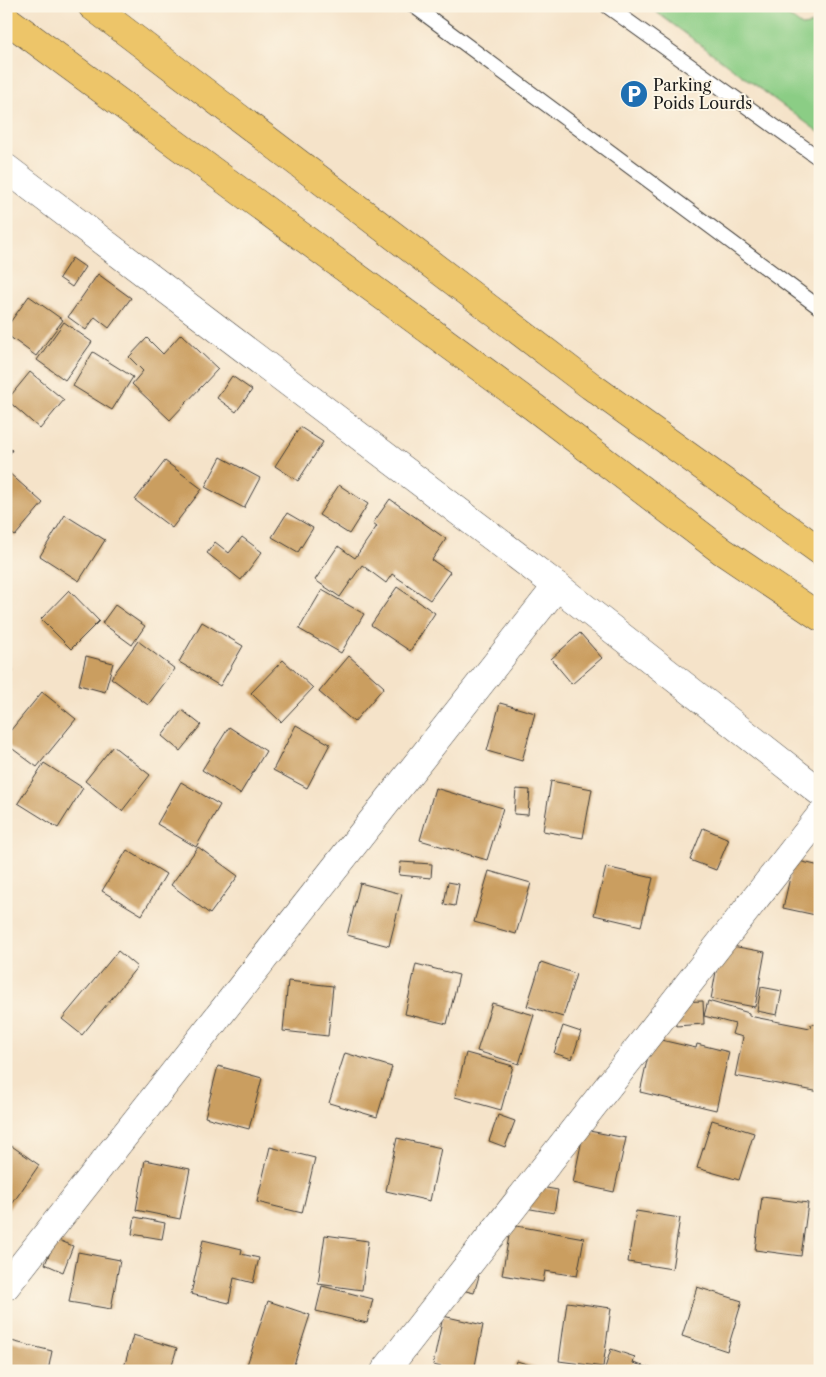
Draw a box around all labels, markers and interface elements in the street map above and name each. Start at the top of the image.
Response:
place label: Parking Poids Lourds [653,75,752,113]
parking icon: Parking Poids Lourds [619,79,649,109]

